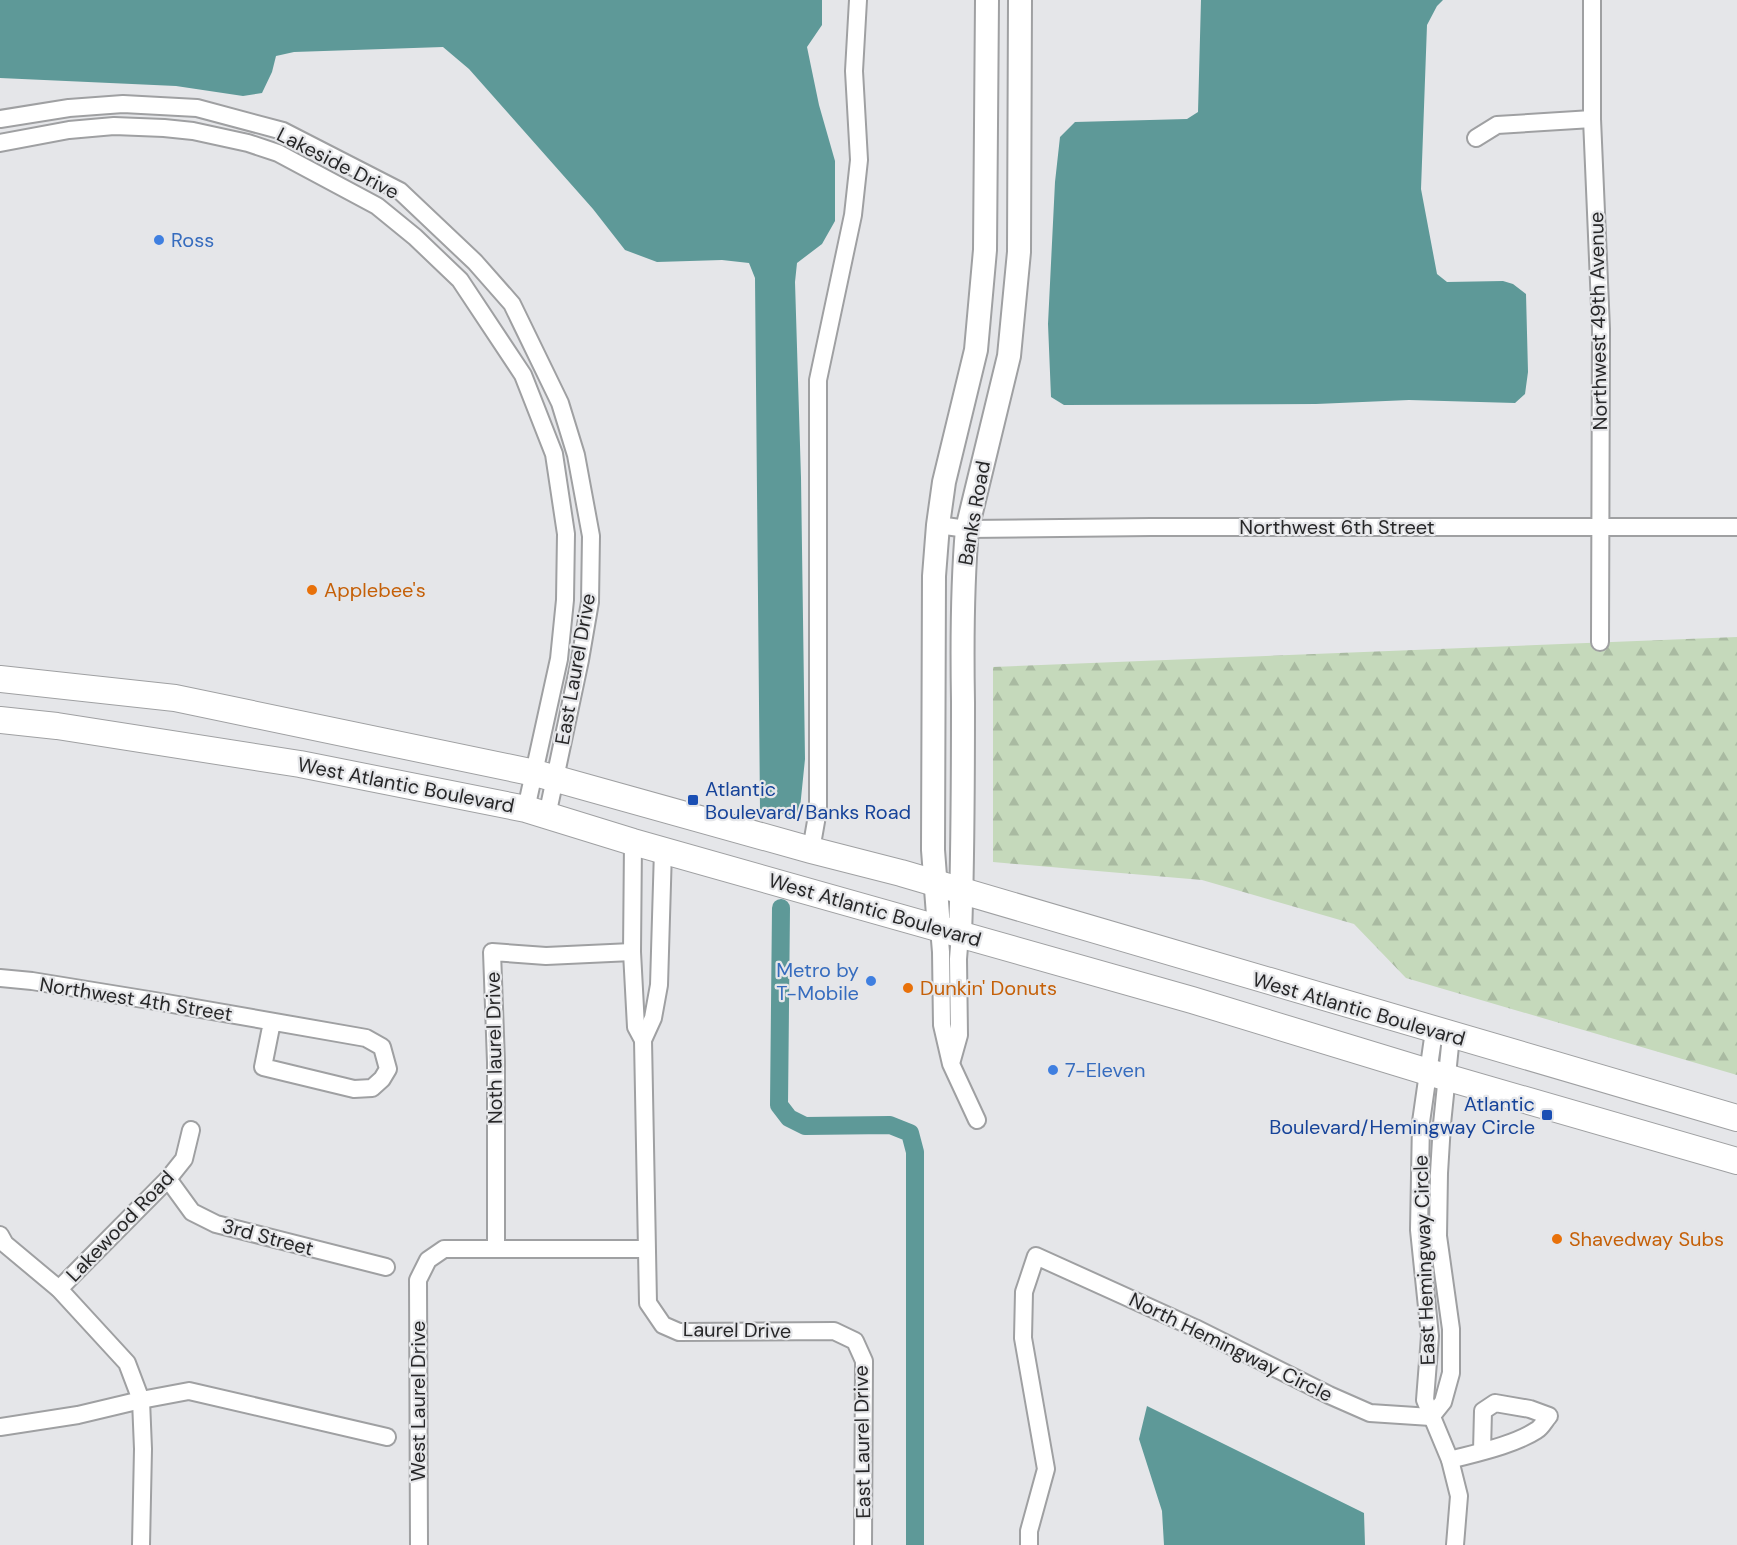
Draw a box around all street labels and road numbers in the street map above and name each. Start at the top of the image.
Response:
street label: Lakeside Drive [273,121,403,205]
street label: Northwest 49th Avenue [1583,211,1613,431]
street label: Banks Road [952,459,996,567]
street label: Northwest 6th Street [1239,514,1435,540]
street label: East Laurel Drive [549,591,601,747]
street label: West Atlantic Boulevard [295,751,517,819]
street label: West Atlantic Boulevard [766,867,984,953]
street label: West Atlantic Boulevard [1250,966,1468,1052]
street label: Northwest 4th Street [38,971,234,1027]
street label: Noth laurel Drive [480,972,508,1124]
street label: East Hemingway Circle [1407,1154,1441,1366]
street label: Lakewood Road [60,1165,180,1287]
street label: 3rd Street [220,1212,317,1262]
street label: North Hemingway Circle [1125,1286,1337,1408]
street label: Laurel Drive [683,1316,791,1344]
street label: West Laurel Drive [405,1321,431,1481]
street label: East Laurel Drive [848,1365,876,1519]

